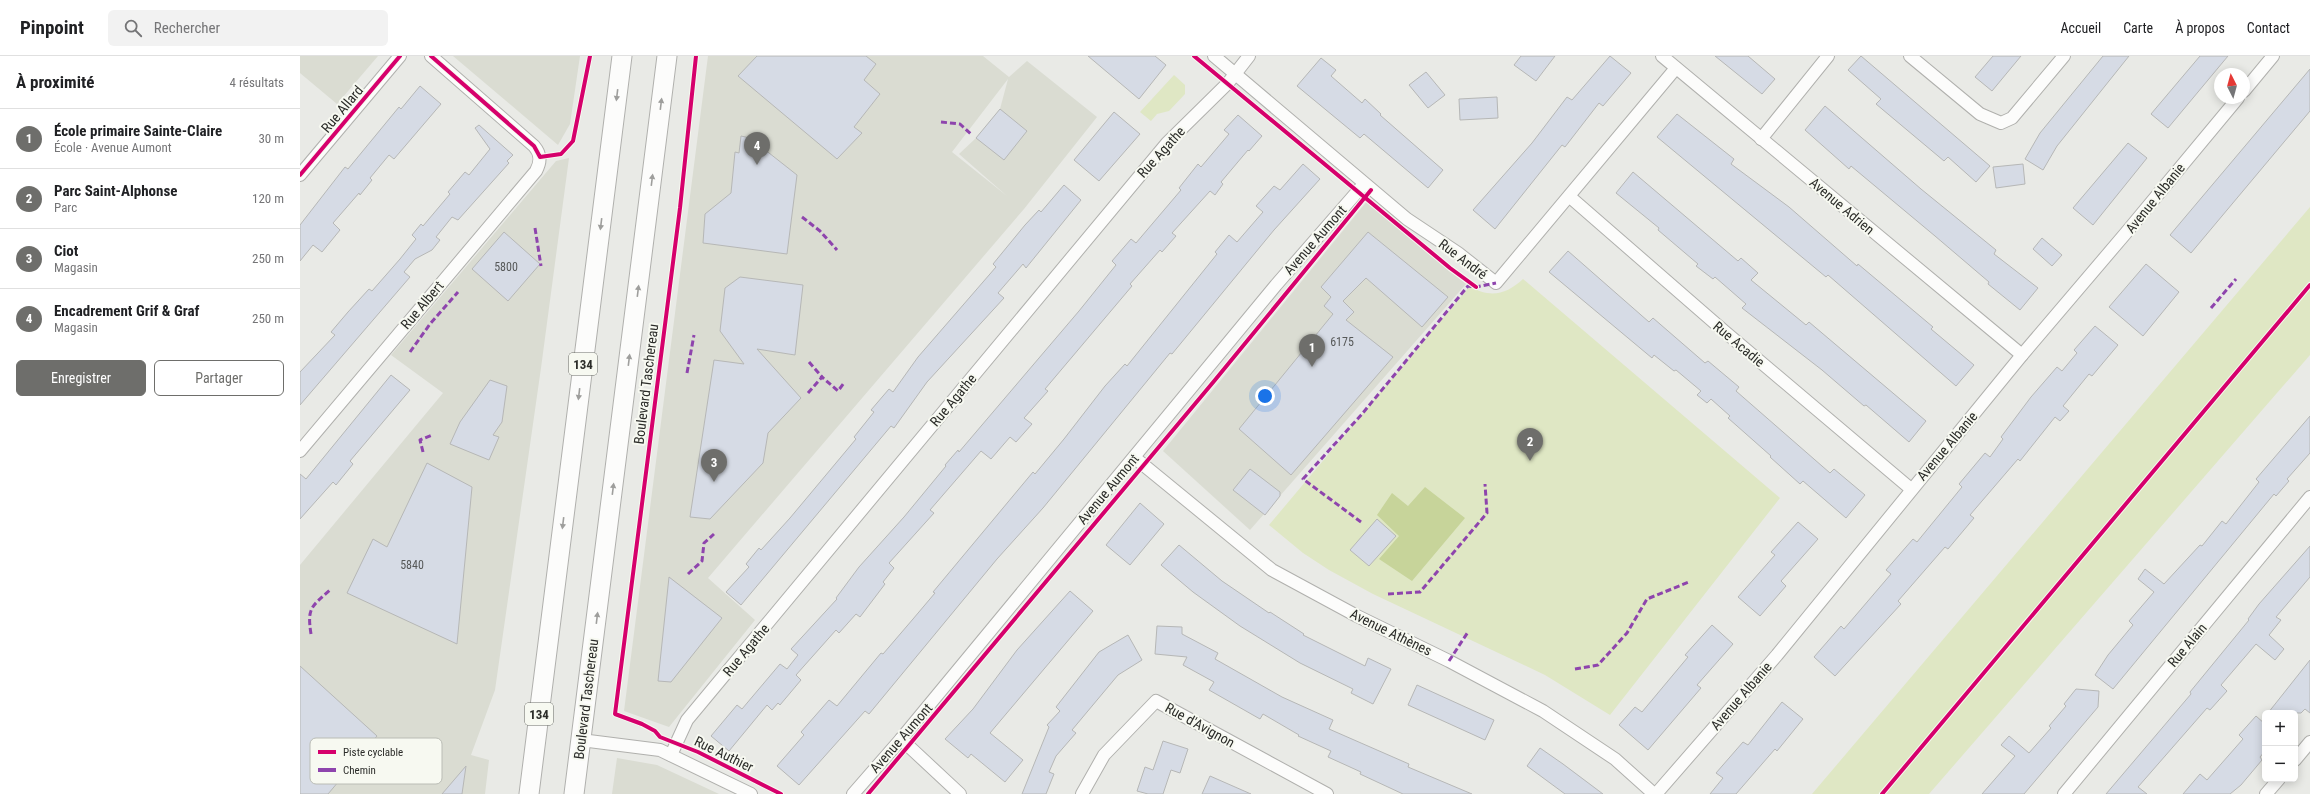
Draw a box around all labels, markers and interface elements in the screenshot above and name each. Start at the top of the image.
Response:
search box [108,10,388,46]
text: Pinpoint [20,16,84,39]
icon: search [122,17,144,39]
text: Rechercher [154,19,220,37]
text: Accueil [2060,20,2101,36]
text: Carte [2123,20,2153,36]
text: À propos [2175,20,2225,36]
text: Contact [2247,20,2290,36]
north arrow [2214,68,2250,104]
text: À proximité [16,72,94,92]
text: 4 résultats [230,75,284,90]
street label: Rue Allard [318,82,366,136]
one-way arrow [614,89,621,101]
one-way arrow [658,98,664,111]
text: École primaire Sainte-Claire [54,122,222,140]
street label: Rue Agathe [1134,123,1188,181]
text: 1 [26,131,32,146]
text: 30 m [258,131,284,146]
pin: 4 [744,132,770,165]
text: École · Avenue Aumont [54,140,172,155]
street label: Avenue Albanie [2122,160,2188,236]
one-way arrow [649,174,655,186]
street label: Avenue Adrien [1806,174,1878,238]
text: Parc Saint-Alphonse [54,182,177,200]
text: 2 [26,191,32,206]
text: 120 m [252,191,284,206]
text: Parc [54,200,77,215]
street label: Avenue Aumont [1280,202,1350,278]
one-way arrow [598,218,604,230]
street label: Rue André [1436,236,1491,283]
text: Ciot [54,242,78,260]
text: 3 [26,251,32,266]
text: 250 m [252,251,284,266]
text: Magasin [54,260,98,275]
house number: 5800 [494,260,518,274]
street label: Rue Albert [397,278,447,332]
one-way arrow [635,285,641,297]
text: Encadrement Grif & Graf [54,302,199,320]
text: 4 [26,311,32,326]
text: 250 m [252,311,284,326]
street label: Rue Acadie [1710,318,1768,370]
text: Magasin [54,320,98,335]
street label: Boulevard Taschereau [631,323,661,445]
pin: 1 [1299,334,1325,367]
house number: 6175 [1330,335,1354,349]
road number: 134 [569,353,597,375]
one-way arrow [626,354,632,366]
button: Enregistrer [16,360,146,396]
button: Partager [154,360,284,396]
street label: Rue Agathe [927,370,980,429]
your location [1255,386,1275,406]
one-way arrow [576,388,582,400]
street label: Avenue Albanie [1914,408,1981,484]
pin: 2 [1517,428,1543,461]
pin: 3 [701,449,727,482]
street label: Avenue Aumont [1074,451,1142,527]
one-way arrow [610,483,616,495]
one-way arrow [559,517,566,529]
house number: 5840 [400,558,424,572]
street label: Avenue Athènes [1348,605,1434,659]
one-way arrow [594,612,600,624]
street label: Rue Agathe [720,620,773,679]
street label: Rue Alain [2164,620,2210,670]
street label: Boulevard Taschereau [571,638,601,760]
street label: Avenue Albanie [1707,658,1775,733]
street label: Rue d'Avignon [1162,699,1238,751]
street label: Avenue Aumont [866,700,936,776]
road number: 134 [525,703,553,725]
map controls [2262,710,2298,782]
button: + [2262,710,2298,746]
street label: Rue Authier [692,733,756,775]
legend [310,738,442,784]
text: Piste cyclable [343,746,403,759]
button: − [2262,746,2298,782]
text: Chemin [343,764,376,777]

